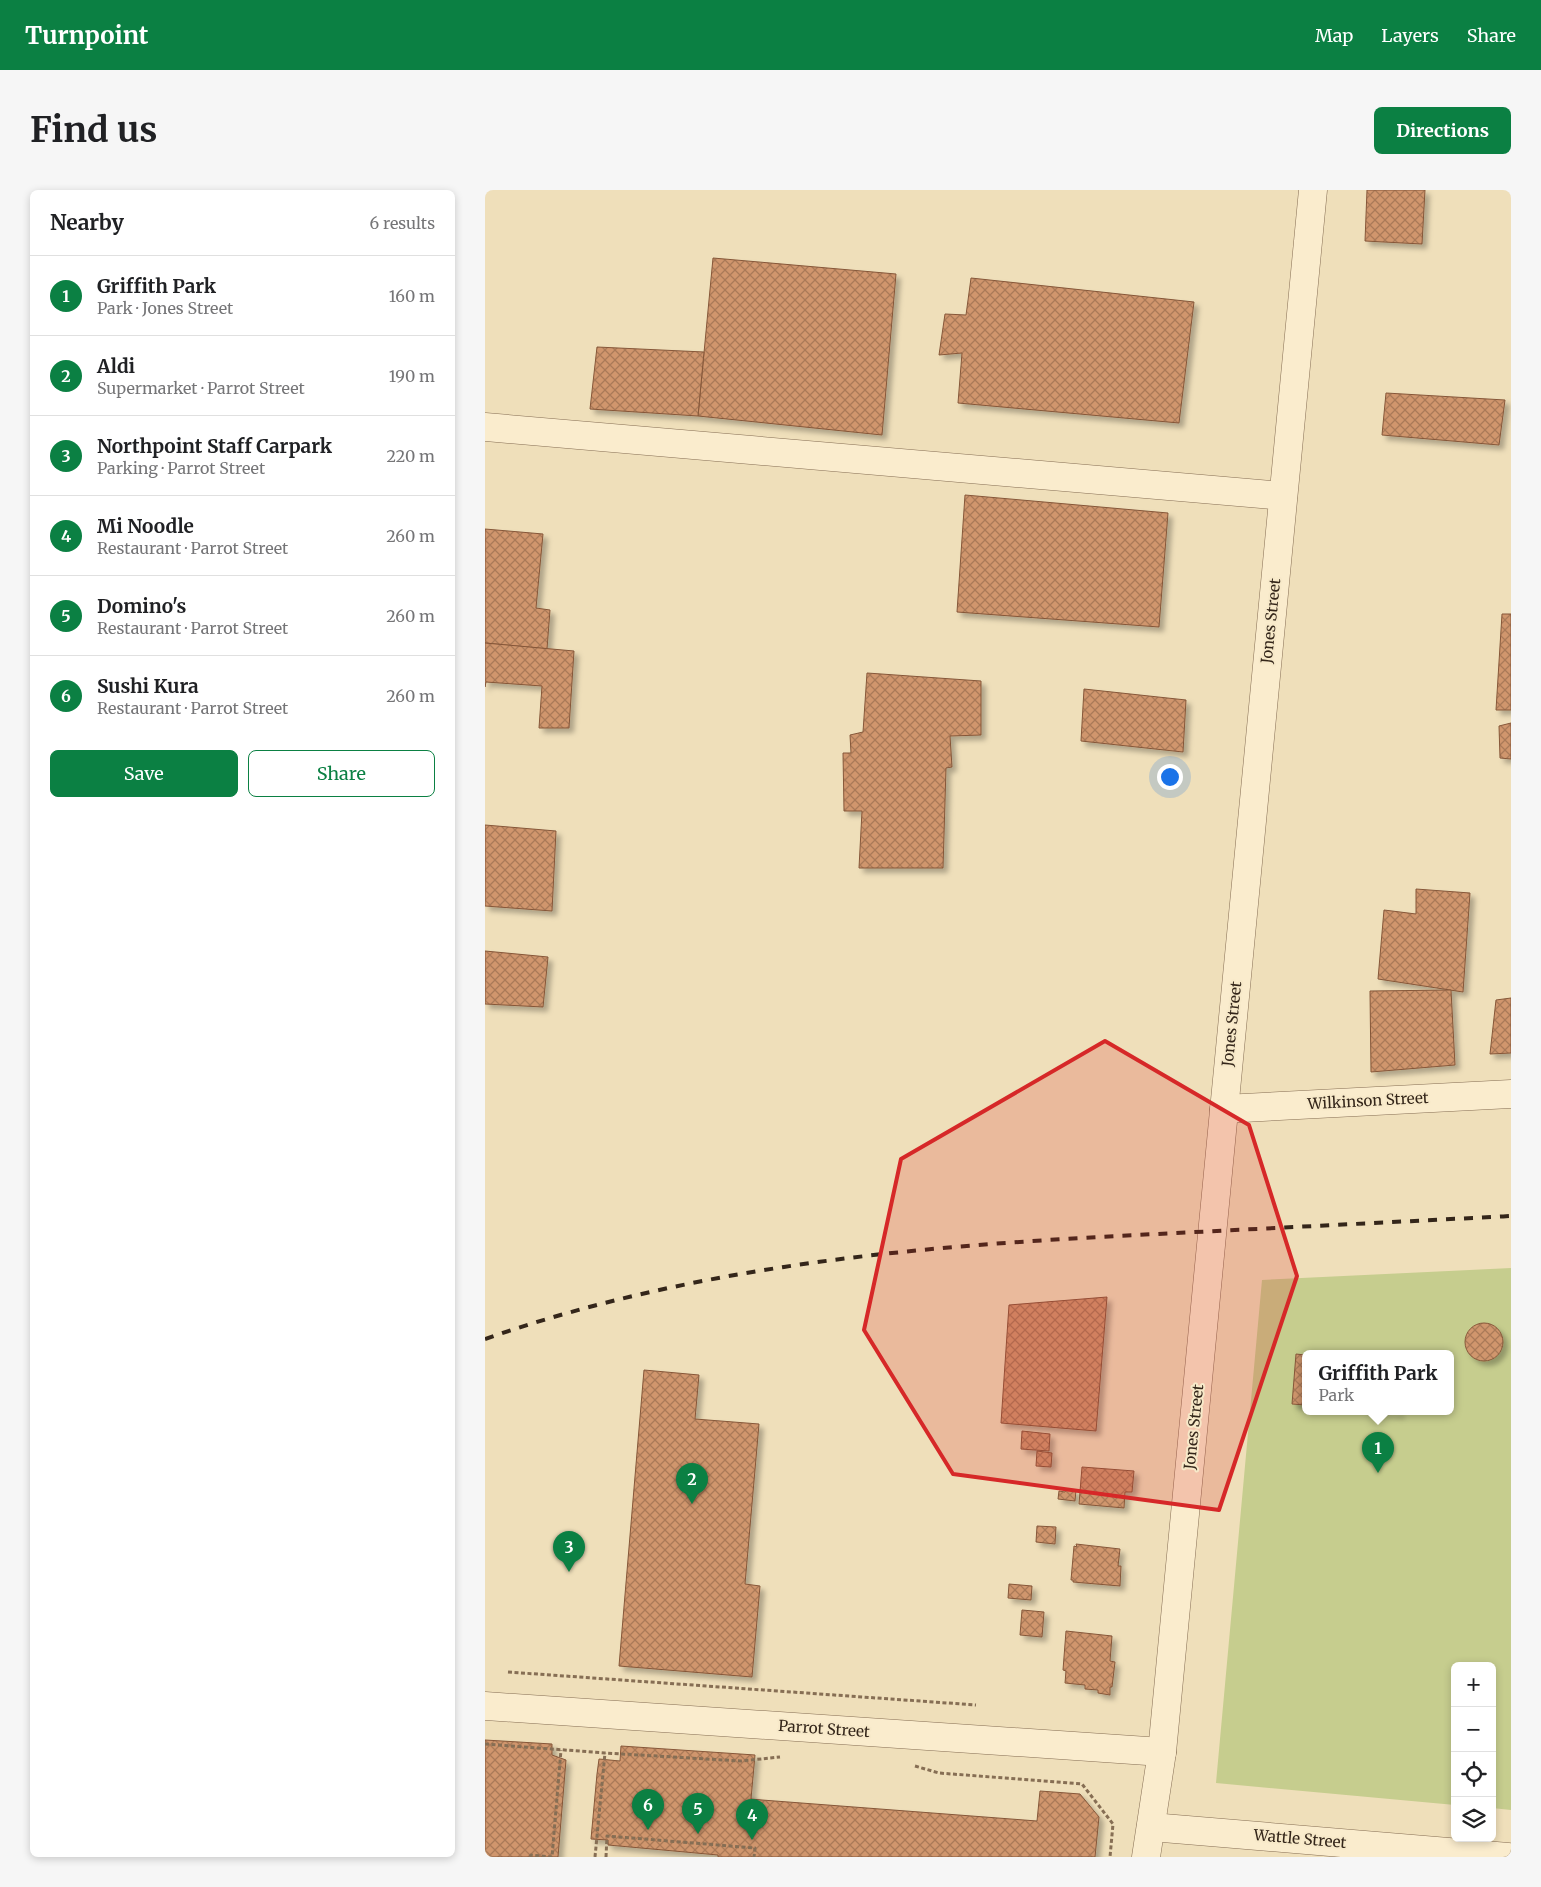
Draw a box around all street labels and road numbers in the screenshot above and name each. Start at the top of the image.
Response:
street label: Jones Street [1256,577,1284,666]
street label: Jones Street [1217,980,1245,1069]
street label: Wilkinson Street [1306,1088,1429,1113]
street label: Jones Street [1179,1383,1207,1472]
street label: Parrot Street [778,1716,871,1741]
street label: Wattle Street [1252,1825,1347,1852]

